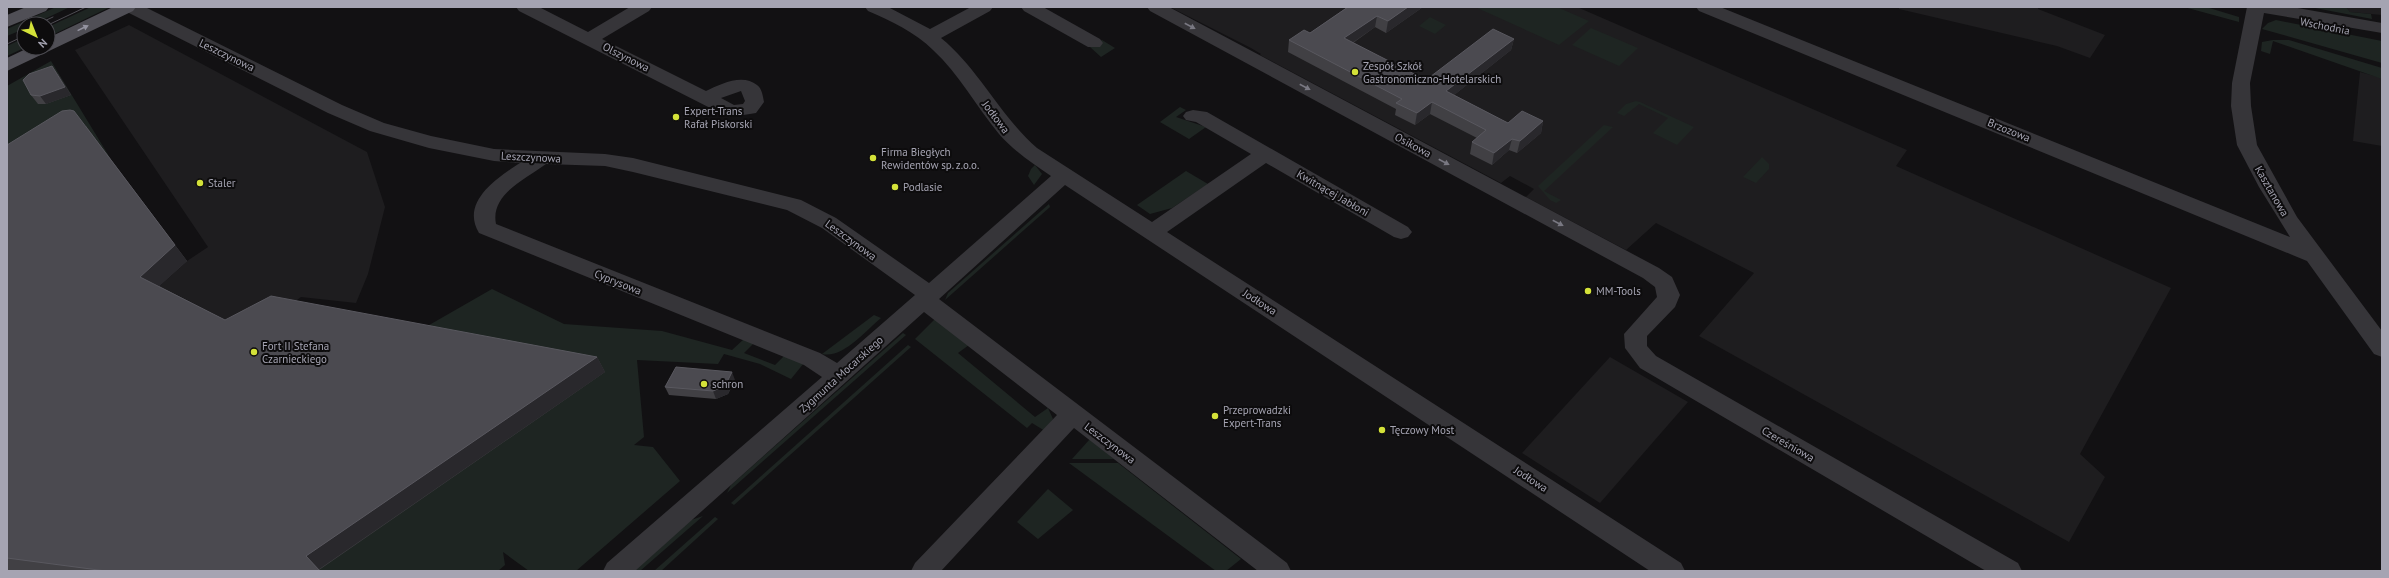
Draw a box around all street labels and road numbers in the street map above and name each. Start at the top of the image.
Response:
street label: Wschodnia [2299,14,2351,38]
street label: Leszczynowa [197,36,257,74]
street label: Olszynowa [600,39,652,75]
street label: Jodłowa [979,97,1013,136]
street label: Brzozowa [1986,115,2032,145]
street label: Osikowa [1392,130,1434,160]
street label: Leszczynowa [501,148,561,166]
street label: Kasztanowa [2252,163,2292,219]
street label: Kwitnącej Jabłoni [1294,167,1372,219]
street label: Leszczynowa [823,217,879,263]
street label: Cyprysowa [592,266,644,298]
street label: Jodłowa [1240,285,1280,318]
street label: Zygmunta Mocarskiego [796,332,886,415]
street label: Leszczynowa [1082,419,1138,467]
street label: Czereśniowa [1759,423,1817,465]
street label: Jodłowa [1511,462,1551,495]

